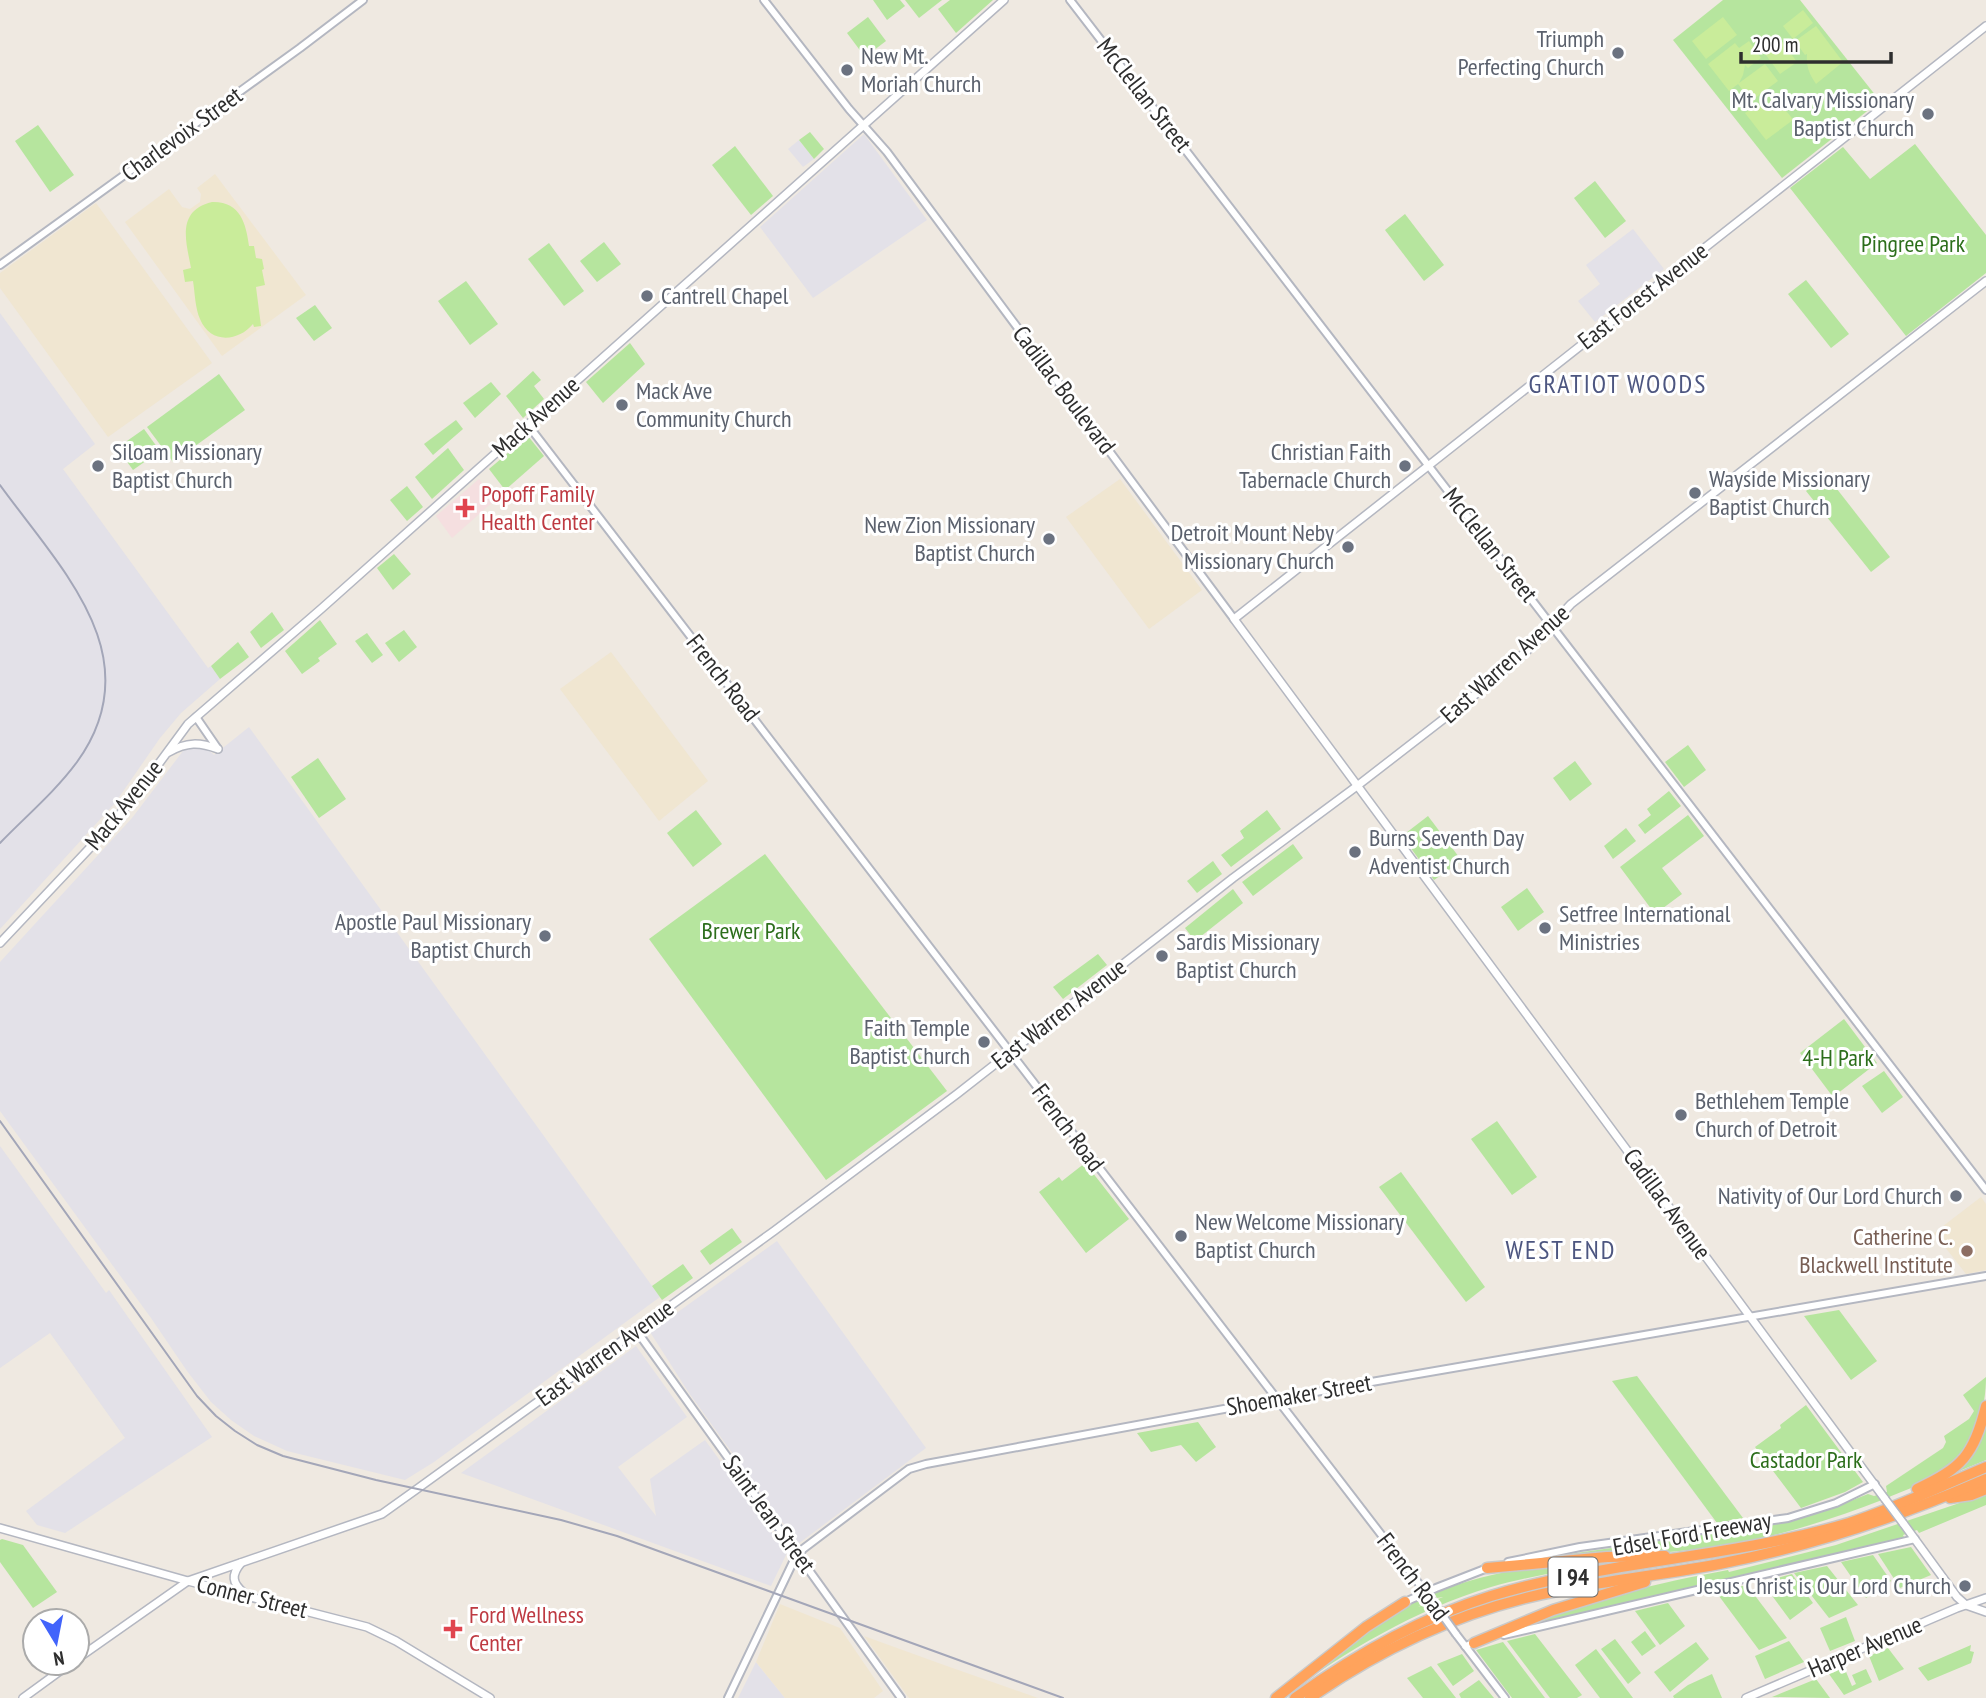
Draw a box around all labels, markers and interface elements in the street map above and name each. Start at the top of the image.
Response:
scale bar [1741,21,1892,65]
place label: Triumph Perfecting Church [1458,23,1604,82]
street label: McClellan Street [1090,31,1199,158]
text: 200 m [1752,31,1798,58]
place label: New Mt. Moriah Church [861,40,981,99]
marker: Triumph Perfecting Church [1610,45,1626,61]
marker: New Mt. Moriah Church [839,62,855,78]
street label: Charlevoix Street [115,79,248,188]
place label: Mt. Calvary Missionary Baptist Church [1732,84,1914,143]
marker: Mt. Calvary Missionary Baptist Church [1920,106,1936,122]
park label: Pingree Park [1861,228,1966,259]
street label: East Forest Avenue [1572,235,1714,356]
place label: Cantrell Chapel [661,280,789,311]
marker: Cantrell Chapel [639,288,655,304]
street label: Cadillac Boulevard [1006,319,1123,460]
district label: GRATIOT WOODS [1529,367,1707,400]
street label: Mack Avenue [485,369,586,464]
place label: Mack Ave Community Church [636,375,792,434]
marker: Mack Ave Community Church [614,397,630,413]
place label: Siloam Missionary Baptist Church [112,436,262,495]
place label: Christian Faith Tabernacle Church [1239,436,1391,495]
marker: Siloam Missionary Baptist Church [90,458,106,474]
marker: Christian Faith Tabernacle Church [1397,458,1413,474]
place label: Wayside Missionary Baptist Church [1709,463,1870,522]
place label: Popoff Family Health Center [481,478,595,537]
street label: McClellan Street [1436,481,1545,608]
marker: Wayside Missionary Baptist Church [1687,485,1703,501]
marker: Popoff Family Health Center [455,498,475,518]
place label: New Zion Missionary Baptist Church [864,509,1035,568]
place label: Detroit Mount Neby Missionary Church [1171,517,1334,576]
marker: New Zion Missionary Baptist Church [1041,531,1057,547]
marker: Detroit Mount Neby Missionary Church [1340,539,1356,555]
street label: East Warren Avenue [1434,598,1576,730]
street label: French Road [680,628,767,727]
street label: Mack Avenue [78,753,169,856]
place label: Burns Seventh Day Adventist Church [1369,822,1524,881]
marker: Burns Seventh Day Adventist Church [1347,844,1363,860]
place label: Setfree International Ministries [1559,898,1731,957]
place label: Apostle Paul Missionary Baptist Church [335,906,531,965]
park label: Brewer Park [702,915,801,946]
marker: Setfree International Ministries [1537,920,1553,936]
place label: Sardis Missionary Baptist Church [1176,926,1319,985]
marker: Apostle Paul Missionary Baptist Church [537,928,553,944]
marker: Sardis Missionary Baptist Church [1154,948,1170,964]
street label: East Warren Avenue [985,951,1132,1076]
place label: Faith Temple Baptist Church [849,1012,970,1071]
marker: Faith Temple Baptist Church [976,1034,992,1050]
park label: 4-H Park [1802,1042,1874,1073]
street label: French Road [1025,1078,1111,1178]
place label: Bethlehem Temple Church of Detroit [1695,1085,1849,1144]
marker: Bethlehem Temple Church of Detroit [1673,1107,1689,1123]
street label: Cadillac Avenue [1617,1142,1718,1265]
place label: Nativity of Our Lord Church [1718,1180,1942,1211]
marker: Nativity of Our Lord Church [1948,1188,1964,1204]
place label: New Welcome Missionary Baptist Church [1195,1206,1404,1265]
place label: Catherine C. Blackwell Institute [1799,1221,1953,1280]
marker: New Welcome Missionary Baptist Church [1173,1228,1189,1244]
district label: WEST END [1506,1233,1616,1266]
marker: Catherine C. Blackwell Institute [1959,1243,1975,1259]
street label: East Warren Avenue [530,1292,680,1413]
street label: Shoemaker Street [1224,1366,1374,1423]
park label: Castador Park [1750,1444,1863,1475]
street label: Saint Jean Street [716,1449,823,1579]
street label: Edsel Ford Freeway [1610,1504,1774,1563]
street label: French Road [1370,1527,1456,1627]
road number: I 94 [1548,1558,1598,1596]
street label: Conner Street [194,1568,311,1625]
place label: Jesus Christ is Our Lord Church [1697,1570,1951,1601]
marker: Jesus Christ is Our Lord Church [1957,1578,1973,1594]
place label: Ford Wellness Center [469,1599,584,1658]
north arrow [21,1607,91,1677]
street label: Harper Avenue [1803,1609,1927,1684]
marker: Ford Wellness Center [443,1619,463,1639]
text: N [52,1646,66,1671]

